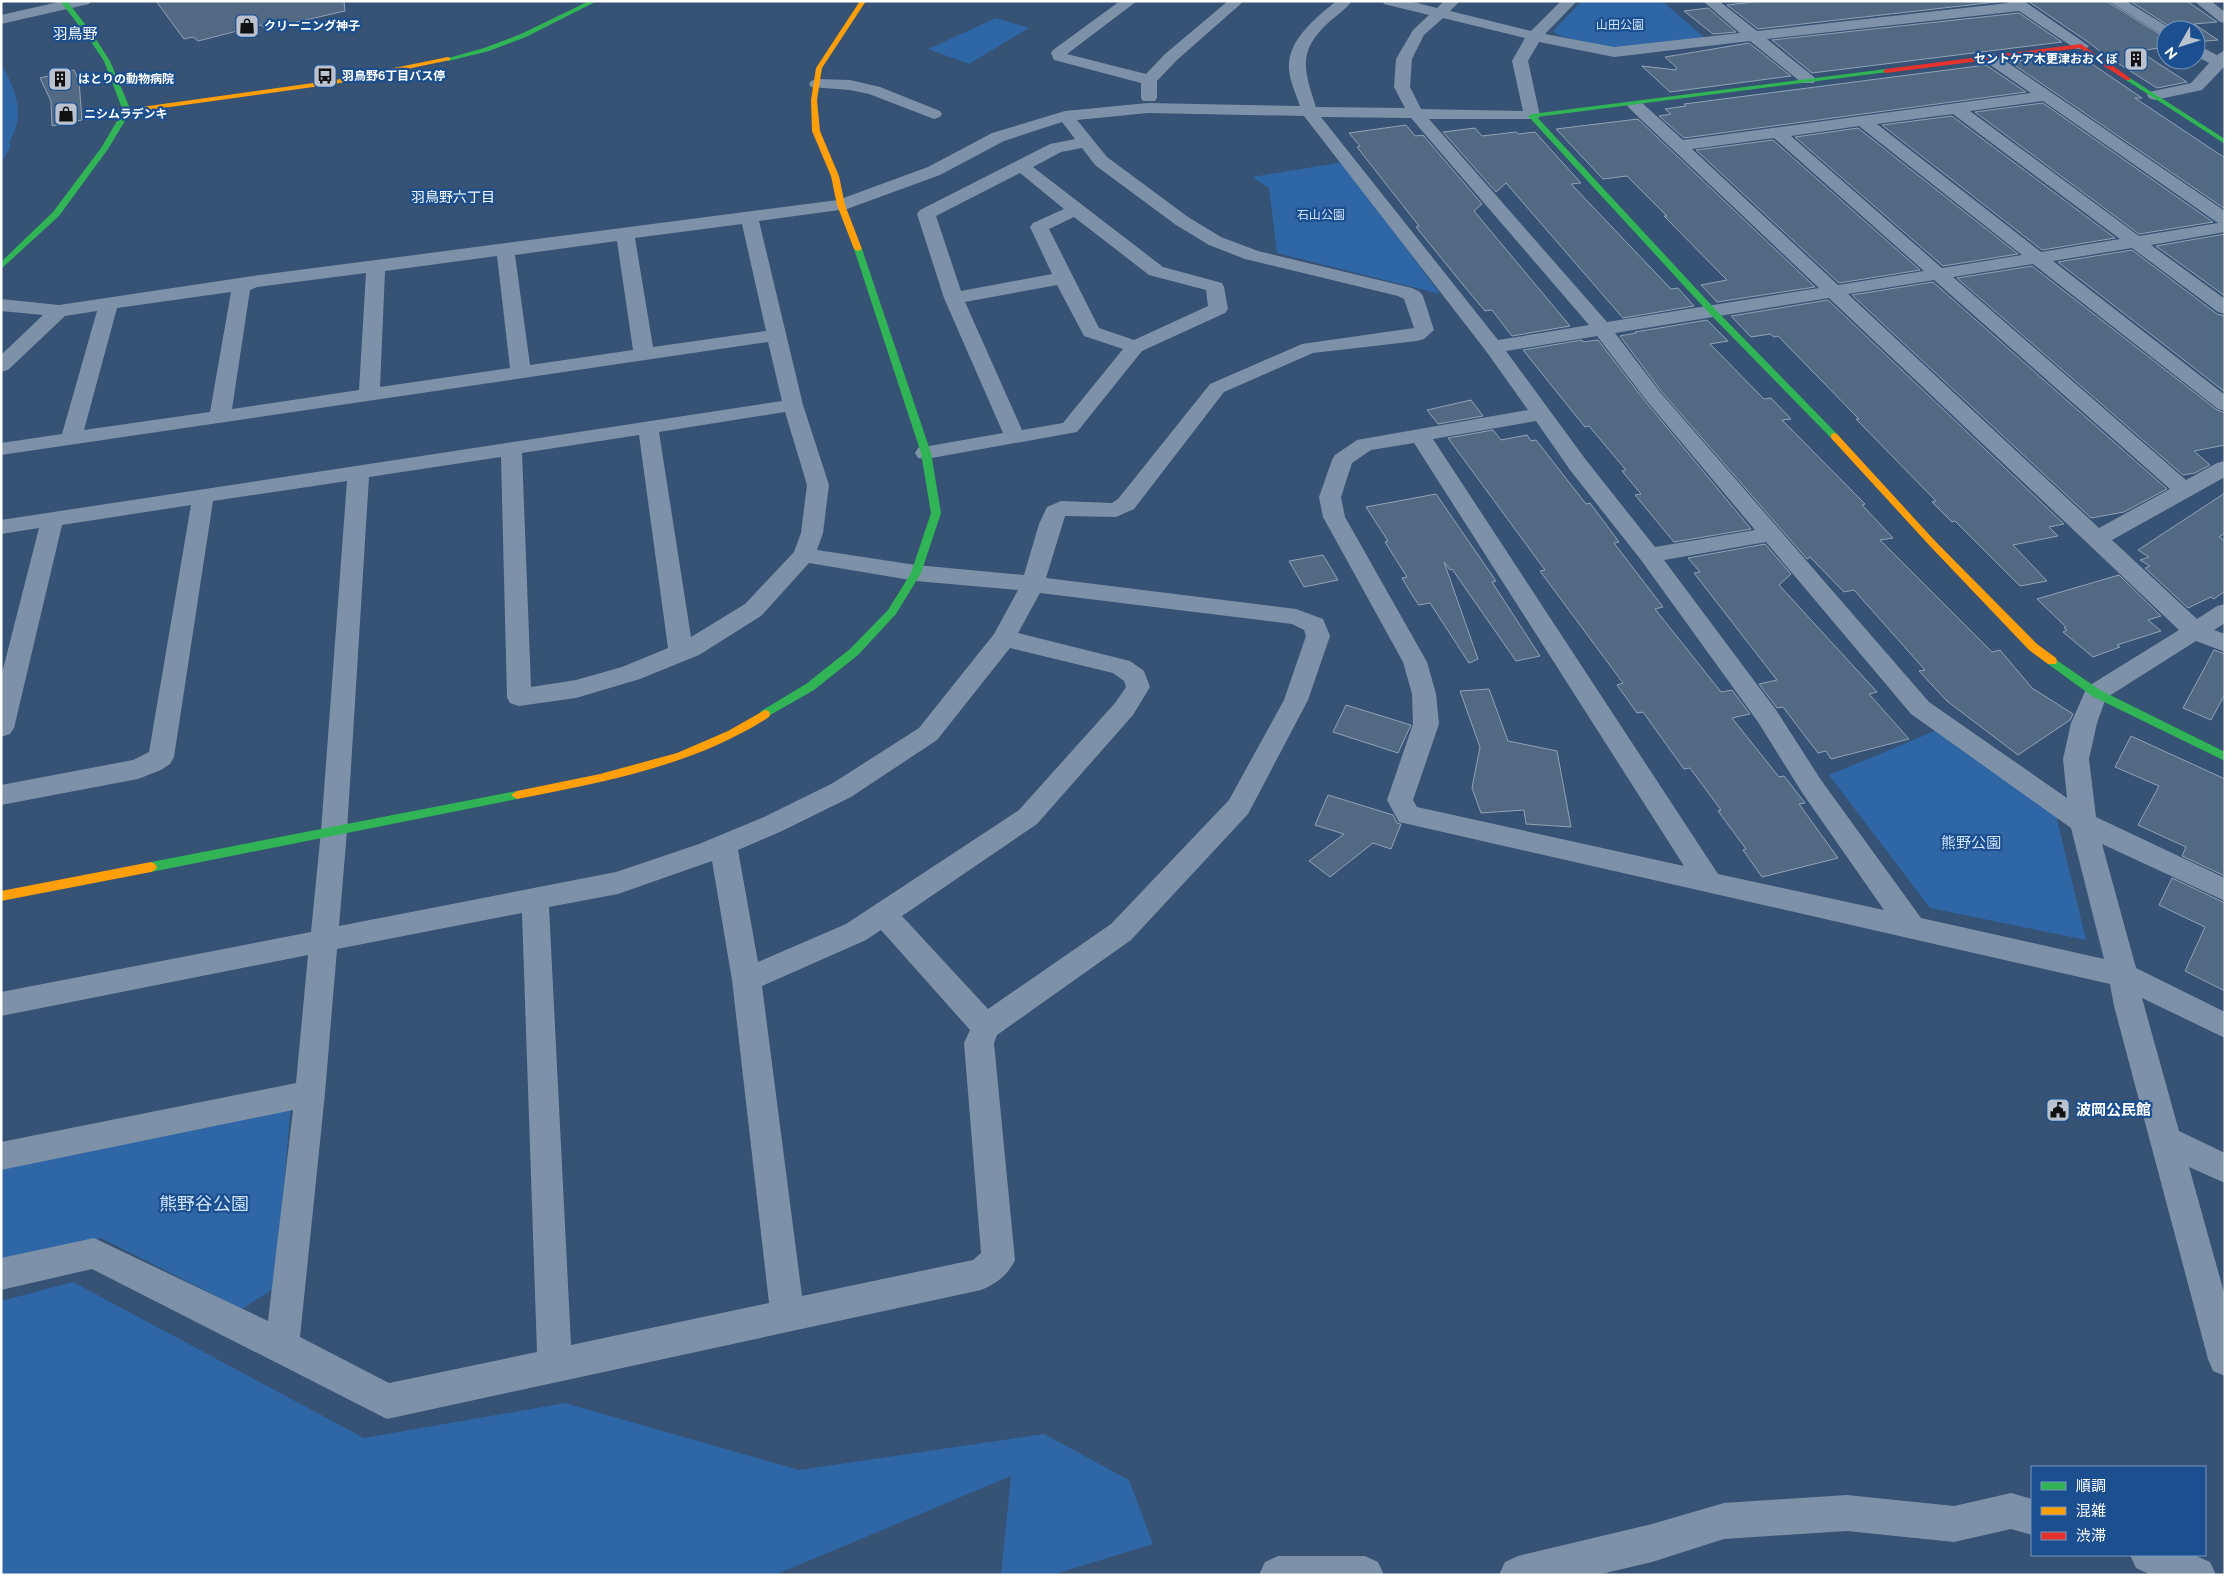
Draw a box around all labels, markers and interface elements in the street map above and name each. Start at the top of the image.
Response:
shop icon: クリーニング神子 [234,13,260,39]
park label: 山田公園 [1596,18,1644,32]
place label: クリーニング神子 [264,19,360,33]
north arrow [2156,20,2206,70]
district label: 羽鳥野 [52,25,98,43]
text: N [2161,44,2180,62]
building icon: セントケア木更津おおくぼ [2123,46,2149,72]
place label: セントケア木更津おおくぼ [1974,52,2118,66]
bus stop icon: 羽鳥野6丁目バス停 [312,63,338,89]
building icon: はとりの動物病院 [47,66,73,92]
place label: 羽鳥野6丁目バス停 [342,69,445,83]
place label: はとりの動物病院 [78,72,174,86]
shop icon: ニシムラデンキ [53,101,79,127]
place label: ニシムラデンキ [84,107,167,121]
district label: 羽鳥野六丁目 [411,189,495,205]
park label: 石山公園 [1297,208,1345,222]
park label: 熊野公園 [1941,834,2001,852]
public building icon: 波岡公民館 [2045,1097,2071,1123]
place label: 波岡公民館 [2076,1101,2151,1119]
park label: 熊野谷公園 [159,1193,249,1214]
legend [2031,1466,2206,1556]
text: 順調 [2076,1477,2106,1495]
text: 混雑 [2076,1502,2106,1520]
text: 渋滞 [2076,1527,2106,1545]

